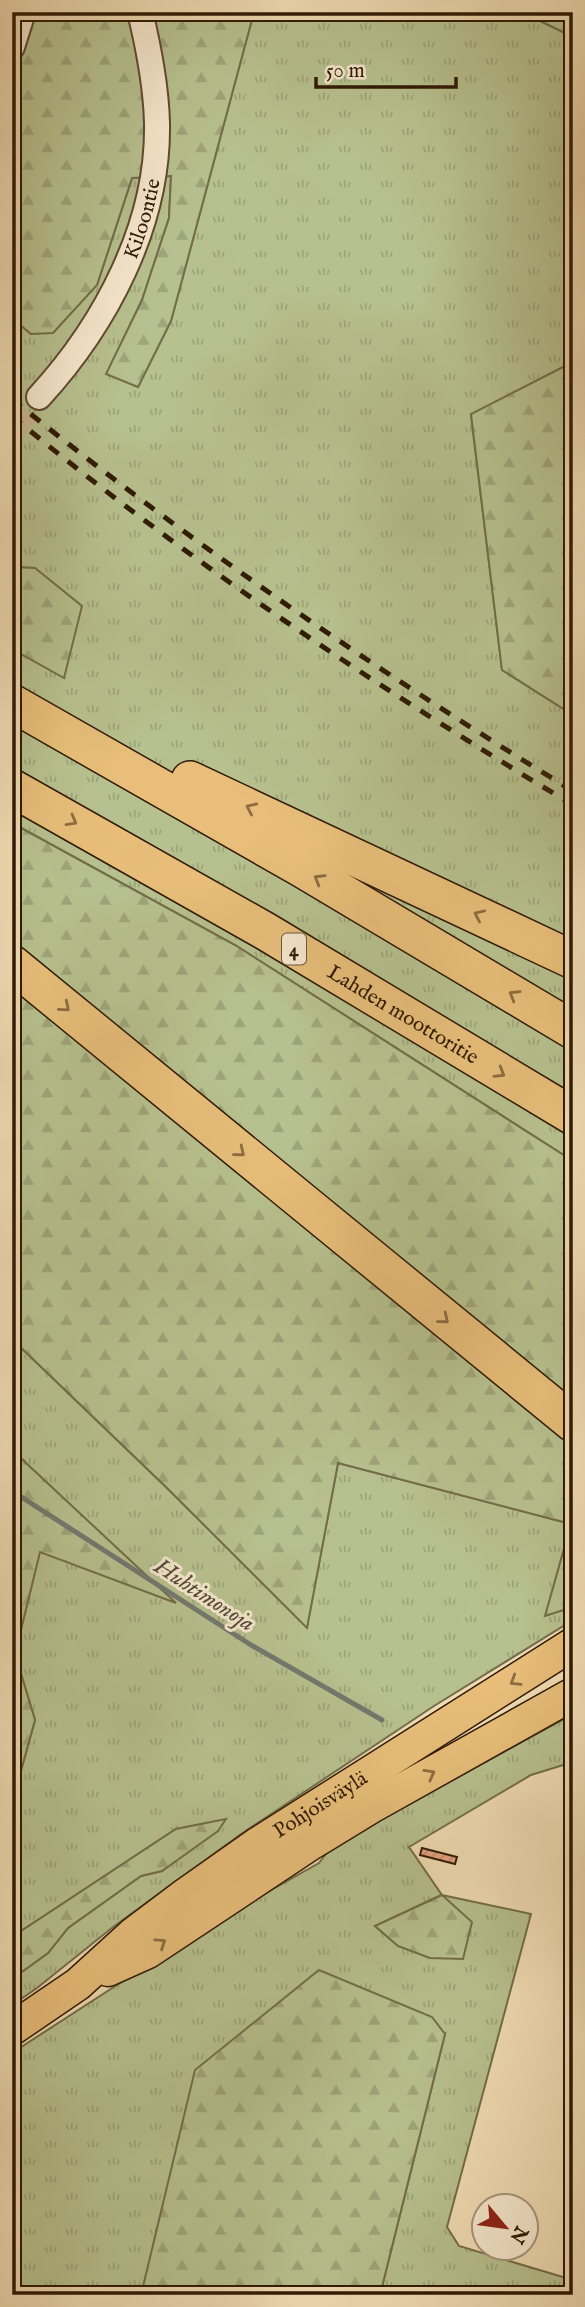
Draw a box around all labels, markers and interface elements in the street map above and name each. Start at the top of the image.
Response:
scale bar [316,46,456,90]
text: 50 m [326,58,365,85]
street label: Kiloontie [118,176,168,263]
one-way arrow [246,802,258,816]
one-way arrow [65,813,77,826]
one-way arrow [313,874,326,887]
one-way arrow [474,909,486,923]
road number: 4 [282,934,306,965]
street label: Lahden moottoritie [322,960,484,1071]
one-way arrow [509,990,522,1003]
one-way arrow [56,999,69,1011]
one-way arrow [493,1064,506,1077]
one-way arrow [231,1144,244,1156]
one-way arrow [437,1310,449,1323]
water label: Huhtimonoja [148,1552,260,1638]
one-way arrow [510,1672,523,1685]
street label: Pohjoisväylä [269,1765,374,1845]
one-way arrow [423,1769,436,1782]
one-way arrow [153,1939,166,1951]
north arrow [470,2192,540,2262]
text: N [503,2220,533,2248]

